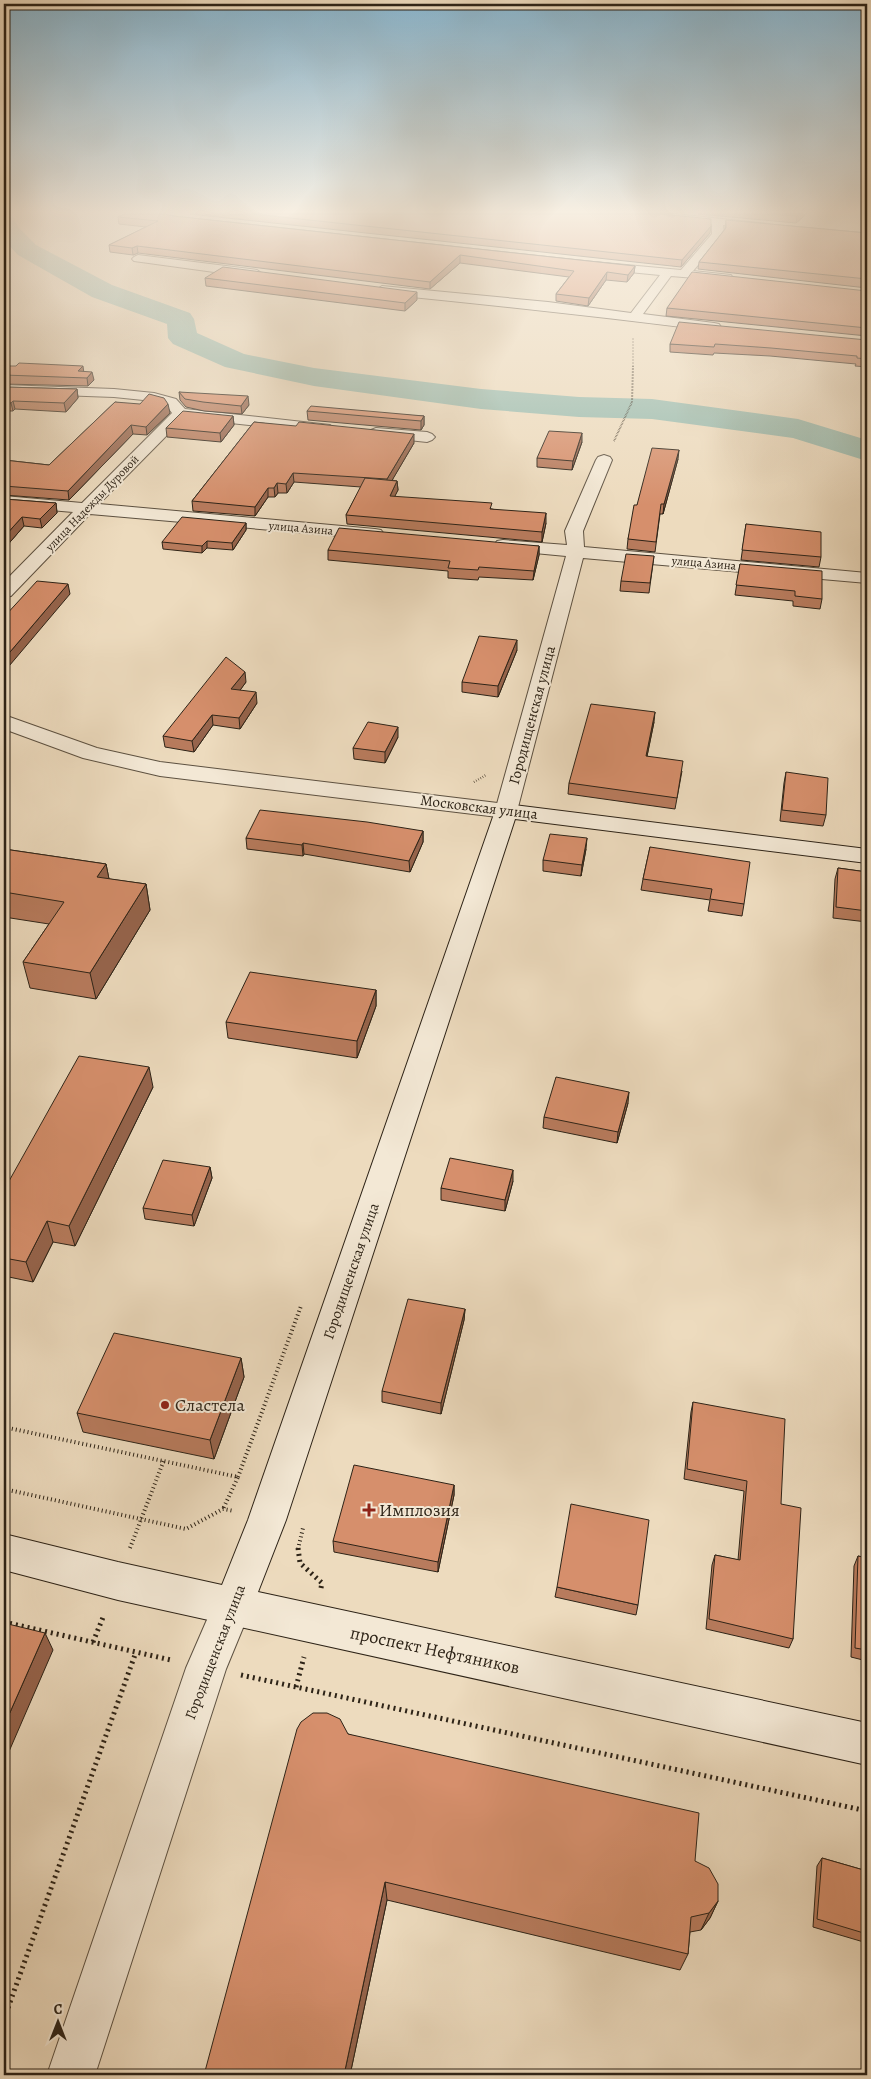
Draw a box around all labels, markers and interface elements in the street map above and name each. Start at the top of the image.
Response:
street label: улица Надежды Дуровой [41,451,142,555]
street label: улица Азина [267,517,334,539]
street label: улица Азина [670,552,737,574]
street label: Городищенская улица [504,643,560,787]
street label: Московская улица [419,790,539,824]
street label: Городищенская улица [318,1200,384,1342]
place label: Сластела [175,1393,245,1417]
marker: Сластела [159,1399,171,1411]
place label: Имплозия [379,1498,460,1522]
marker: Имплозия [363,1504,375,1516]
street label: Городищенская улица [180,1582,250,1722]
street label: проспект Нефтяников [348,1620,522,1680]
north arrow [32,1996,82,2046]
text: С [54,2000,63,2019]

